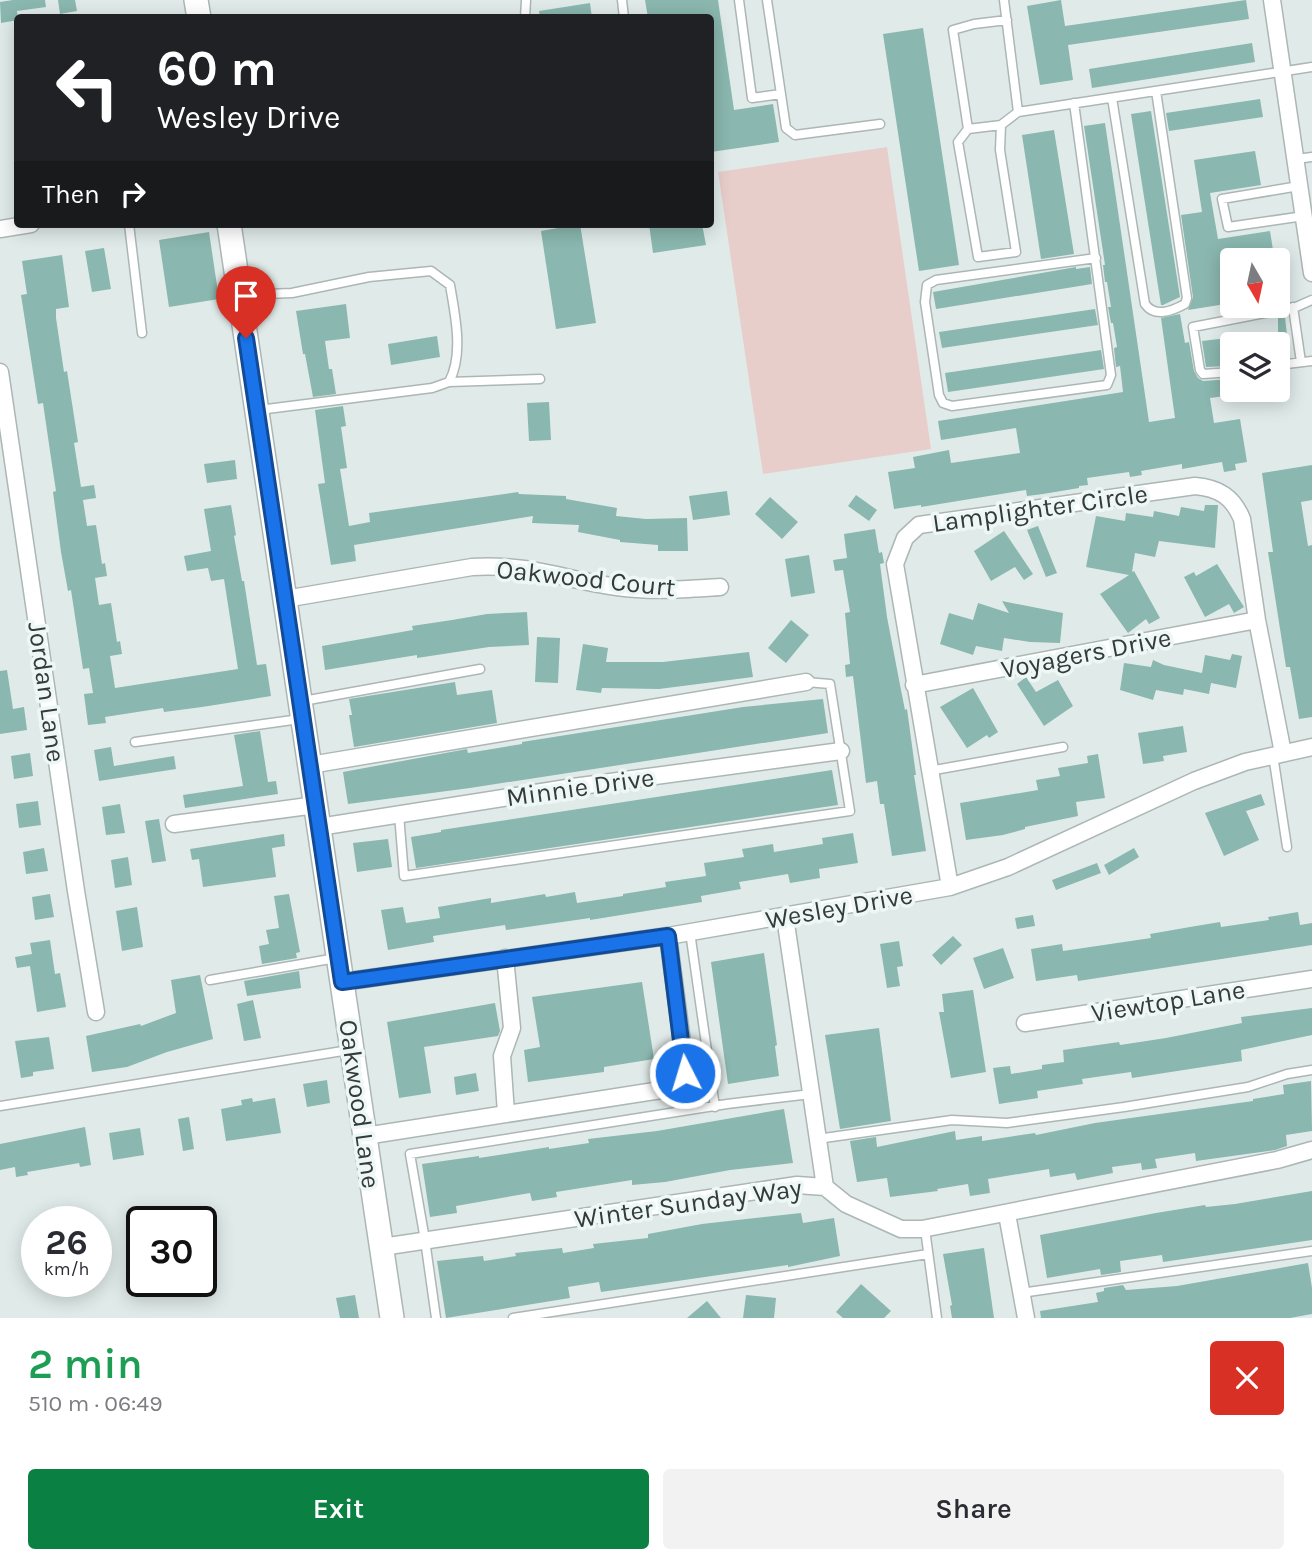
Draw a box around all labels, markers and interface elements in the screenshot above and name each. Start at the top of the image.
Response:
text: 60 m [157,40,277,97]
icon: left [42,42,133,133]
text: Wesley Drive [157,99,340,136]
icon: right [114,175,152,213]
text: Then [42,179,100,210]
north arrow [1220,248,1290,318]
map controls [1220,248,1290,402]
pin [216,266,276,338]
icon: arrive [227,277,265,315]
button: layers [1220,332,1290,402]
street label: Lamplighter Circle [930,478,1150,539]
street label: Oakwood Court [495,554,677,603]
street label: Jordan Lane [21,620,72,764]
street label: Voyagers Drive [999,622,1174,685]
street label: Minnie Drive [504,762,656,813]
street label: Wesley Drive [763,879,915,936]
street label: Viewtop Lane [1089,974,1247,1029]
street label: Oakwood Lane [332,1018,387,1190]
position arrow [648,1036,722,1110]
street label: Winter Sunday Way [572,1172,804,1235]
speed limit sign: 30 [126,1206,217,1297]
text: 26 [45,1222,88,1263]
text: km/h [44,1258,89,1280]
text: 2 min [28,1339,143,1389]
button: close [1210,1341,1284,1415]
text: 510 m · 06:49 [28,1390,163,1417]
button: Exit [28,1469,649,1549]
button: Share [663,1469,1284,1549]

